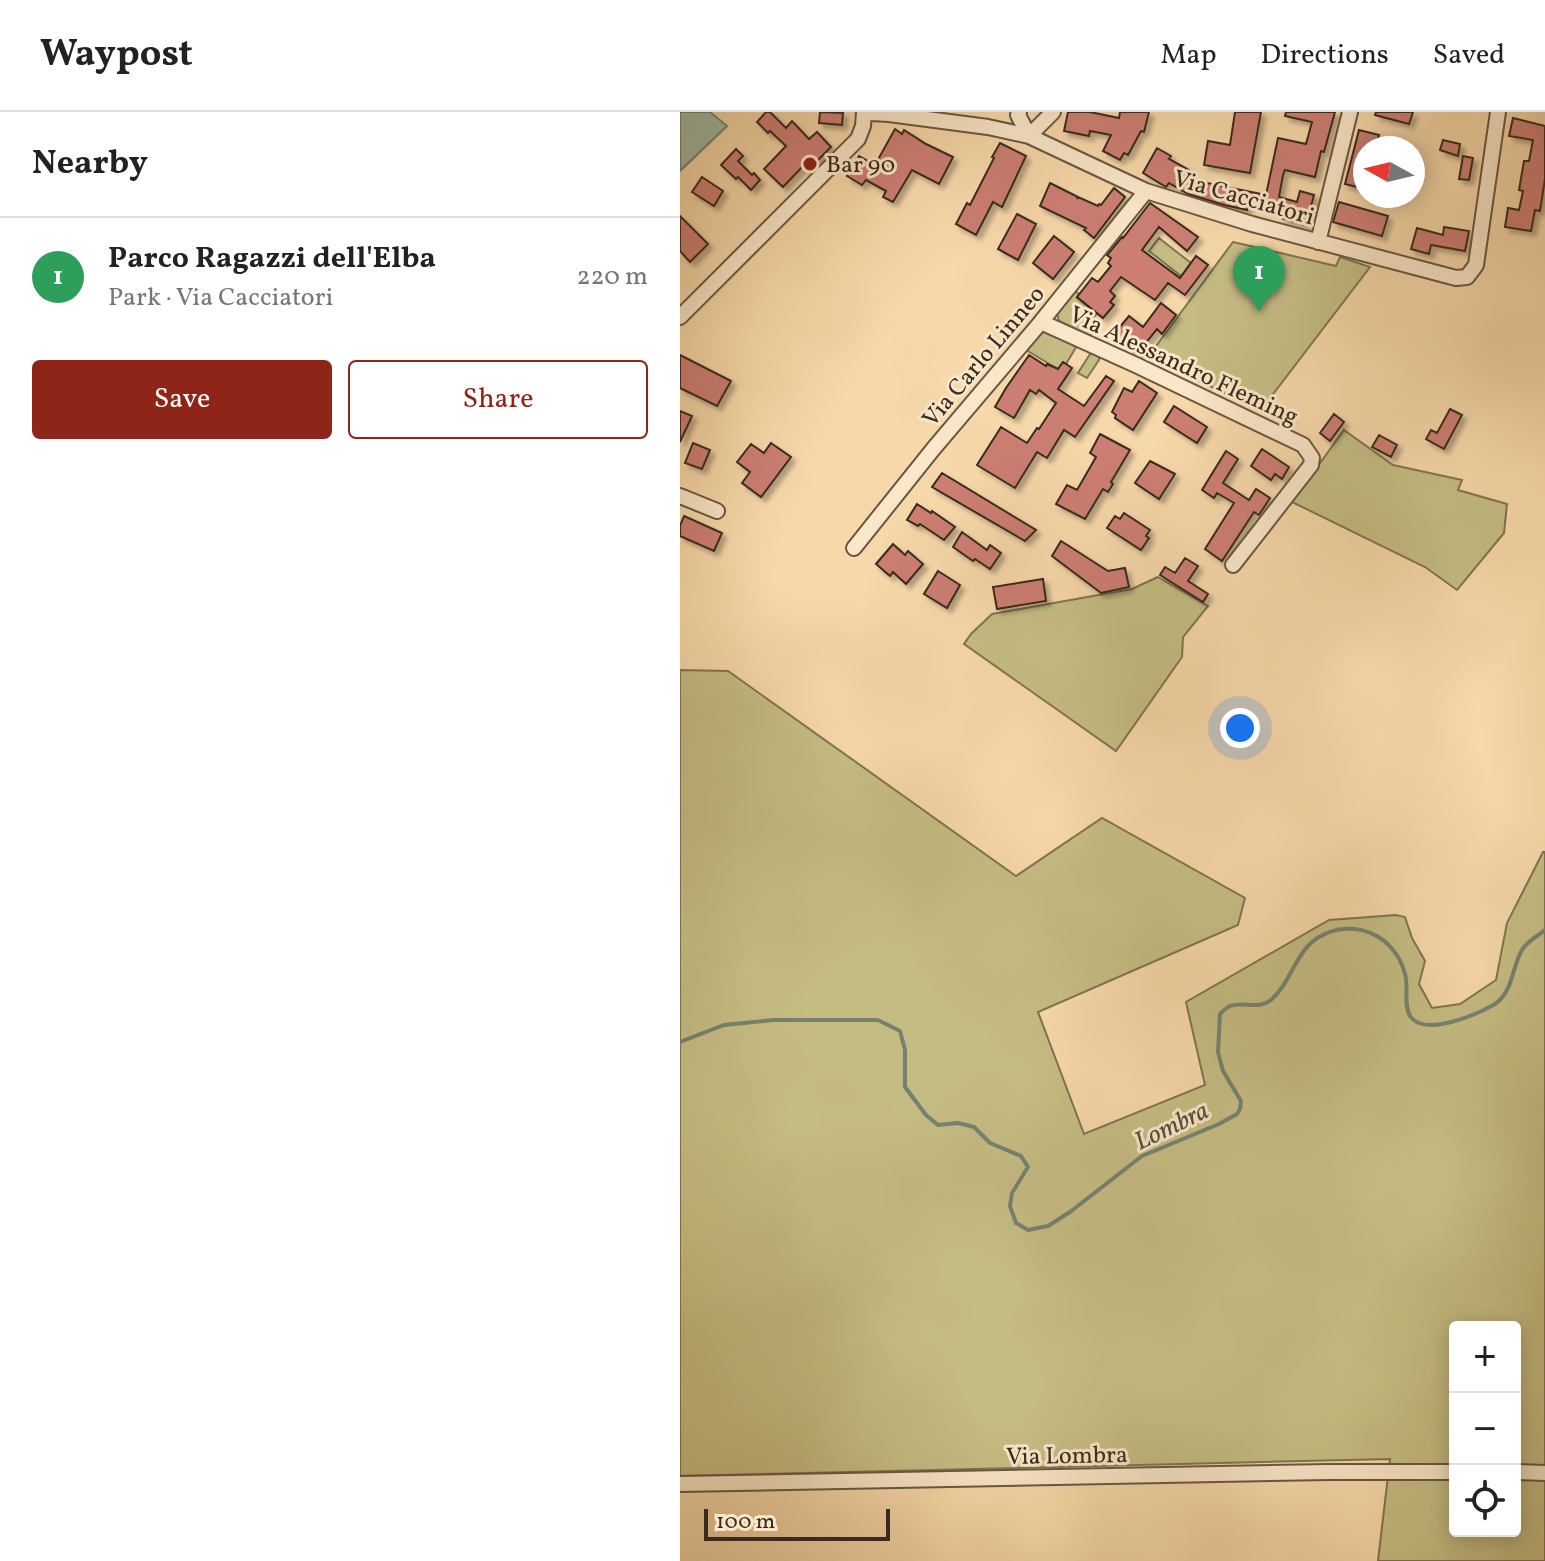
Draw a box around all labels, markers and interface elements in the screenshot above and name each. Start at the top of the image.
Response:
text: Waypost [40,29,193,82]
text: Map [1161,36,1217,75]
text: Directions [1261,36,1389,75]
text: Saved [1433,36,1505,75]
north arrow [1353,136,1425,208]
text: Nearby [32,141,148,188]
place label: Bar 90 [826,149,895,183]
marker: Bar 90 [801,155,819,173]
street label: Via Cacciatori [1169,163,1318,235]
text: Parco Ragazzi dell'Elba [108,238,436,280]
pin: 1 [1233,246,1285,312]
text: 1 [53,259,63,295]
text: 220 m [576,259,648,295]
street label: Via Carlo Linneo [915,279,1054,435]
text: Park · Via Cacciatori [108,280,333,316]
street label: Via Alessandro Fleming [1063,299,1304,435]
button: Save [32,360,332,439]
button: Share [348,360,648,439]
your location [1220,708,1260,748]
water label: Lombra [1129,1093,1215,1160]
map controls [1449,1321,1521,1537]
button: + [1449,1321,1521,1393]
button: − [1449,1393,1521,1465]
street label: Via Lombra [1006,1439,1128,1475]
button: locate [1449,1465,1521,1537]
scale bar [704,1505,890,1541]
text: 100 m [716,1507,775,1538]

